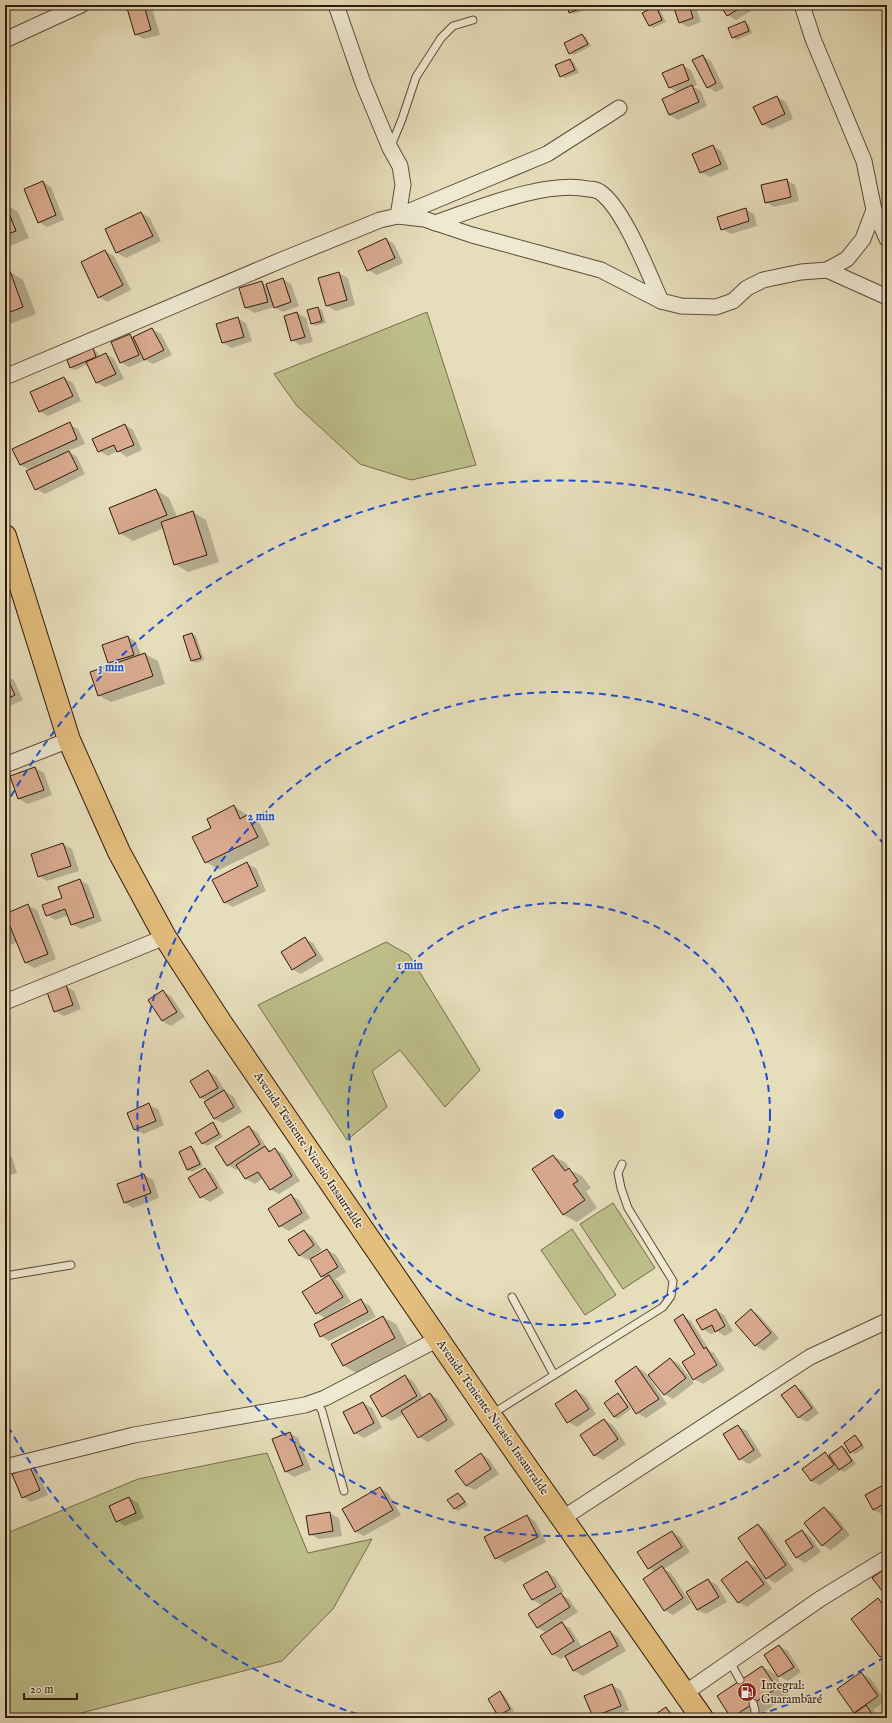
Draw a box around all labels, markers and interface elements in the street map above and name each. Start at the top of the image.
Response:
text: 3 min [98,660,125,675]
text: 2 min [247,809,275,824]
text: 1 min [397,958,424,973]
street label: Avenida Teniente Nicasio Insaurralde [250,1068,367,1232]
centre of rings [552,1107,566,1121]
street label: Avenida Teniente Nicasio Insaurralde [433,1336,552,1498]
scale bar [24,1675,77,1701]
place label: Integral: Guarambaré [761,1678,823,1707]
fuel station icon: Integral: Guarambaré [736,1681,758,1703]
text: 20 m [30,1682,53,1697]

